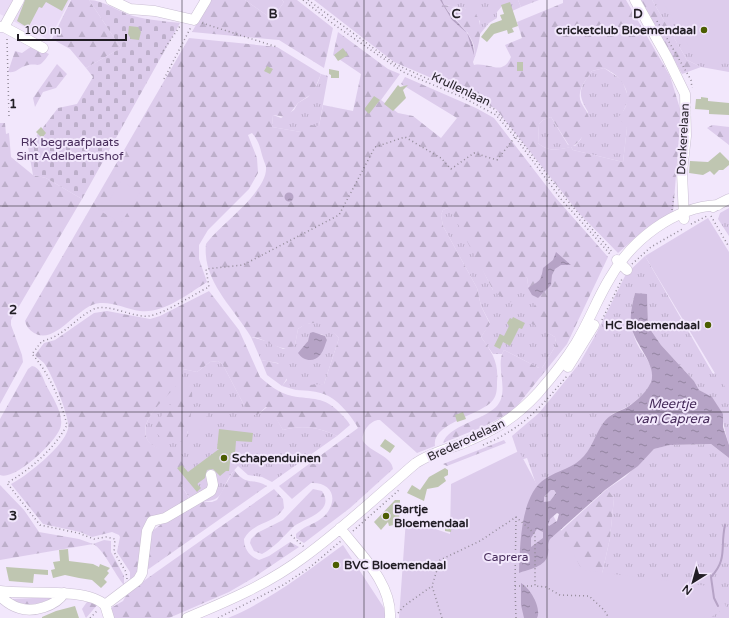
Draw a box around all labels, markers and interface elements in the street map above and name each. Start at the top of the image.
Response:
text: B [268,6,278,22]
text: C [451,6,461,22]
text: D [633,6,643,22]
scale bar [18,16,126,42]
text: 100 m [24,23,61,37]
place label: cricketclub Bloemendaal [556,23,696,37]
marker: cricketclub Bloemendaal [699,25,709,35]
street label: Krullenlaan [429,69,493,109]
text: 1 [9,96,17,112]
street label: Donkerelaan [674,103,692,175]
park label: RK begraafplaats Sint Adelbertushof [16,135,124,163]
text: 2 [9,302,17,318]
place label: HC Bloemendaal [605,318,700,332]
marker: HC Bloemendaal [703,320,713,330]
water label: Meertje van Caprera [635,396,710,427]
street label: Brederodelaan [425,416,507,464]
place label: Schapenduinen [232,451,321,466]
marker: Schapenduinen [219,453,229,463]
place label: Bartje Bloemendaal [394,502,468,530]
text: 3 [9,508,17,524]
marker: Bartje Bloemendaal [381,511,391,521]
park label: Caprera [483,550,529,564]
place label: BVC Bloemendaal [344,558,446,572]
marker: BVC Bloemendaal [331,560,341,570]
north arrow [673,562,713,602]
text: N [680,582,695,597]

